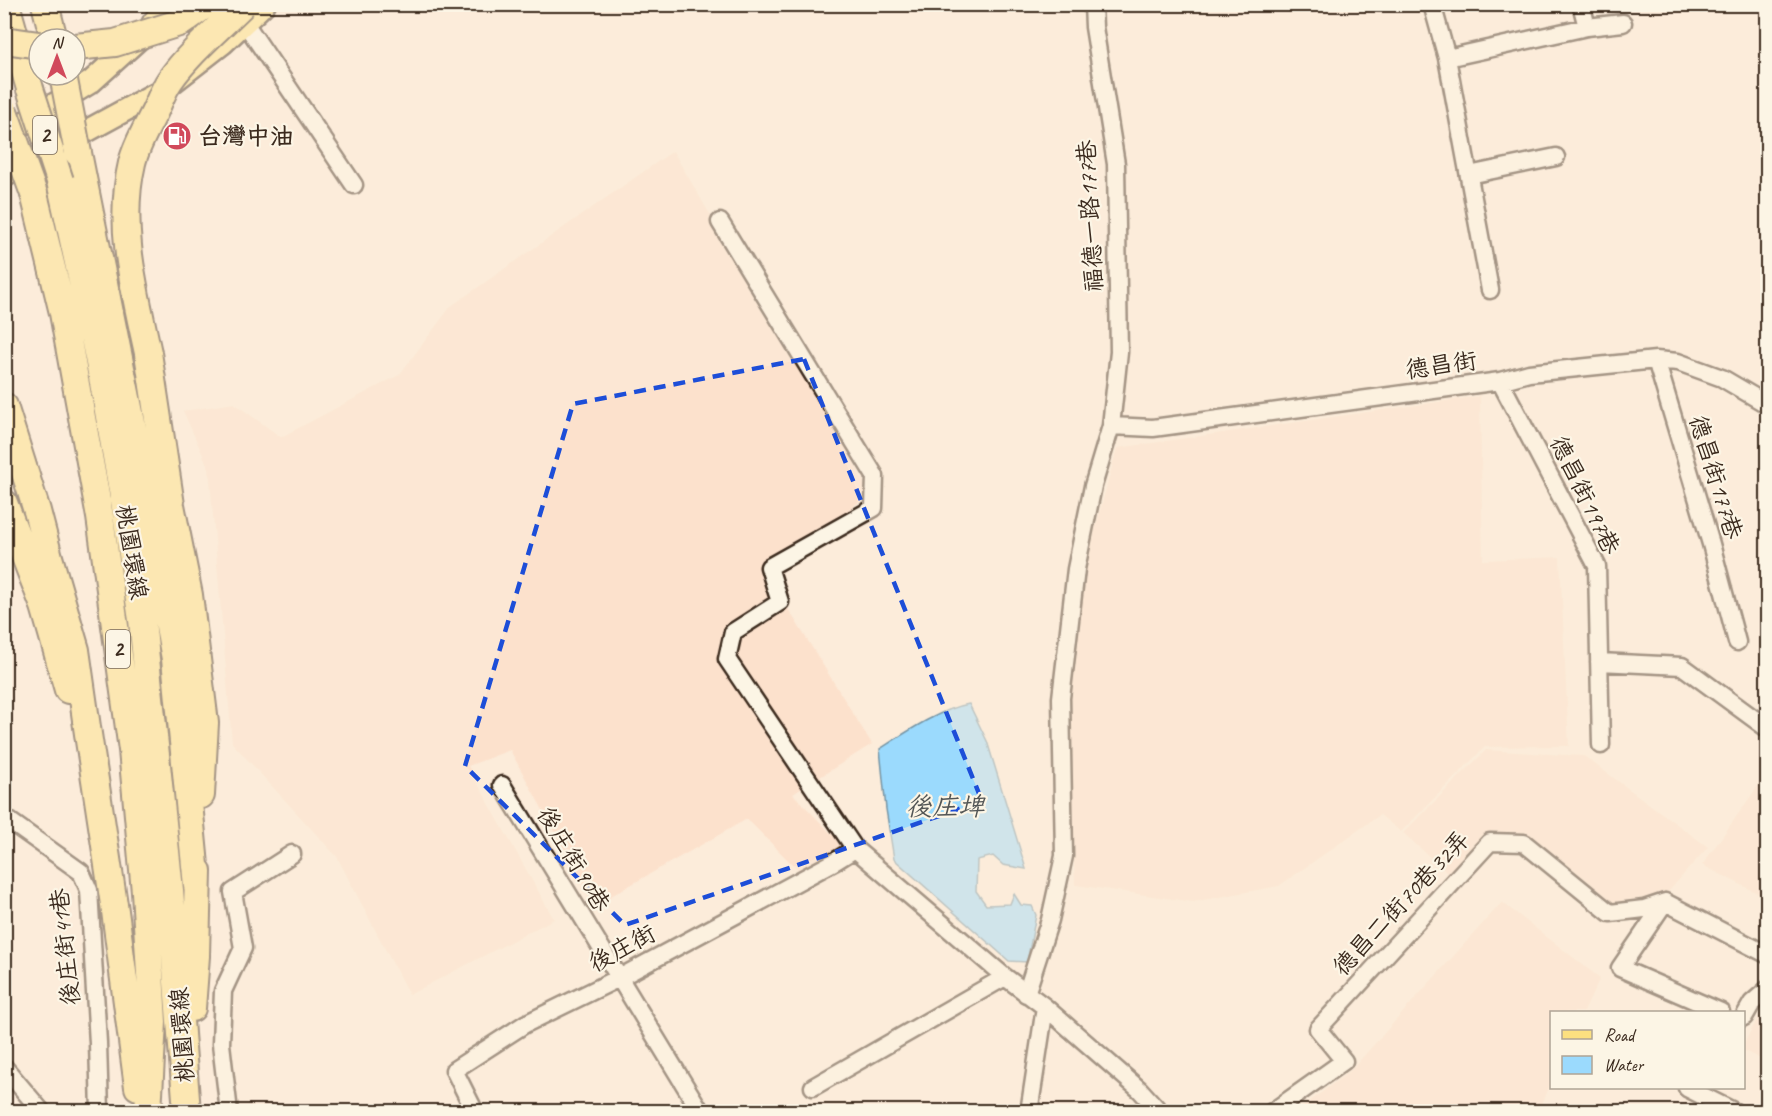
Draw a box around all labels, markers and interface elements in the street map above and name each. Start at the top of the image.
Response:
north arrow [27,27,87,87]
text: N [52,33,65,53]
road number: 2 [33,116,57,154]
fuel station icon: 台灣中油 [161,120,193,152]
place label: 台灣中油 [198,121,294,151]
street label: 福德一路177巷 [1071,139,1109,293]
street label: 德昌街 [1403,345,1479,385]
street label: 德昌街177巷 [1683,411,1749,543]
street label: 德昌街197巷 [1543,431,1627,559]
street label: 桃園環線 [110,502,154,602]
road number: 2 [106,630,130,668]
water label: 後庄埤 [906,790,986,823]
street label: 後庄街90巷 [531,801,617,917]
street label: 德昌二街70巷32弄 [1326,824,1476,982]
street label: 後庄街41巷 [44,887,86,1007]
street label: 後庄街 [583,918,661,978]
street label: 桃園環線 [164,986,200,1084]
legend [1550,1011,1745,1089]
text: Road [1604,1024,1637,1046]
text: Water [1604,1054,1645,1076]

